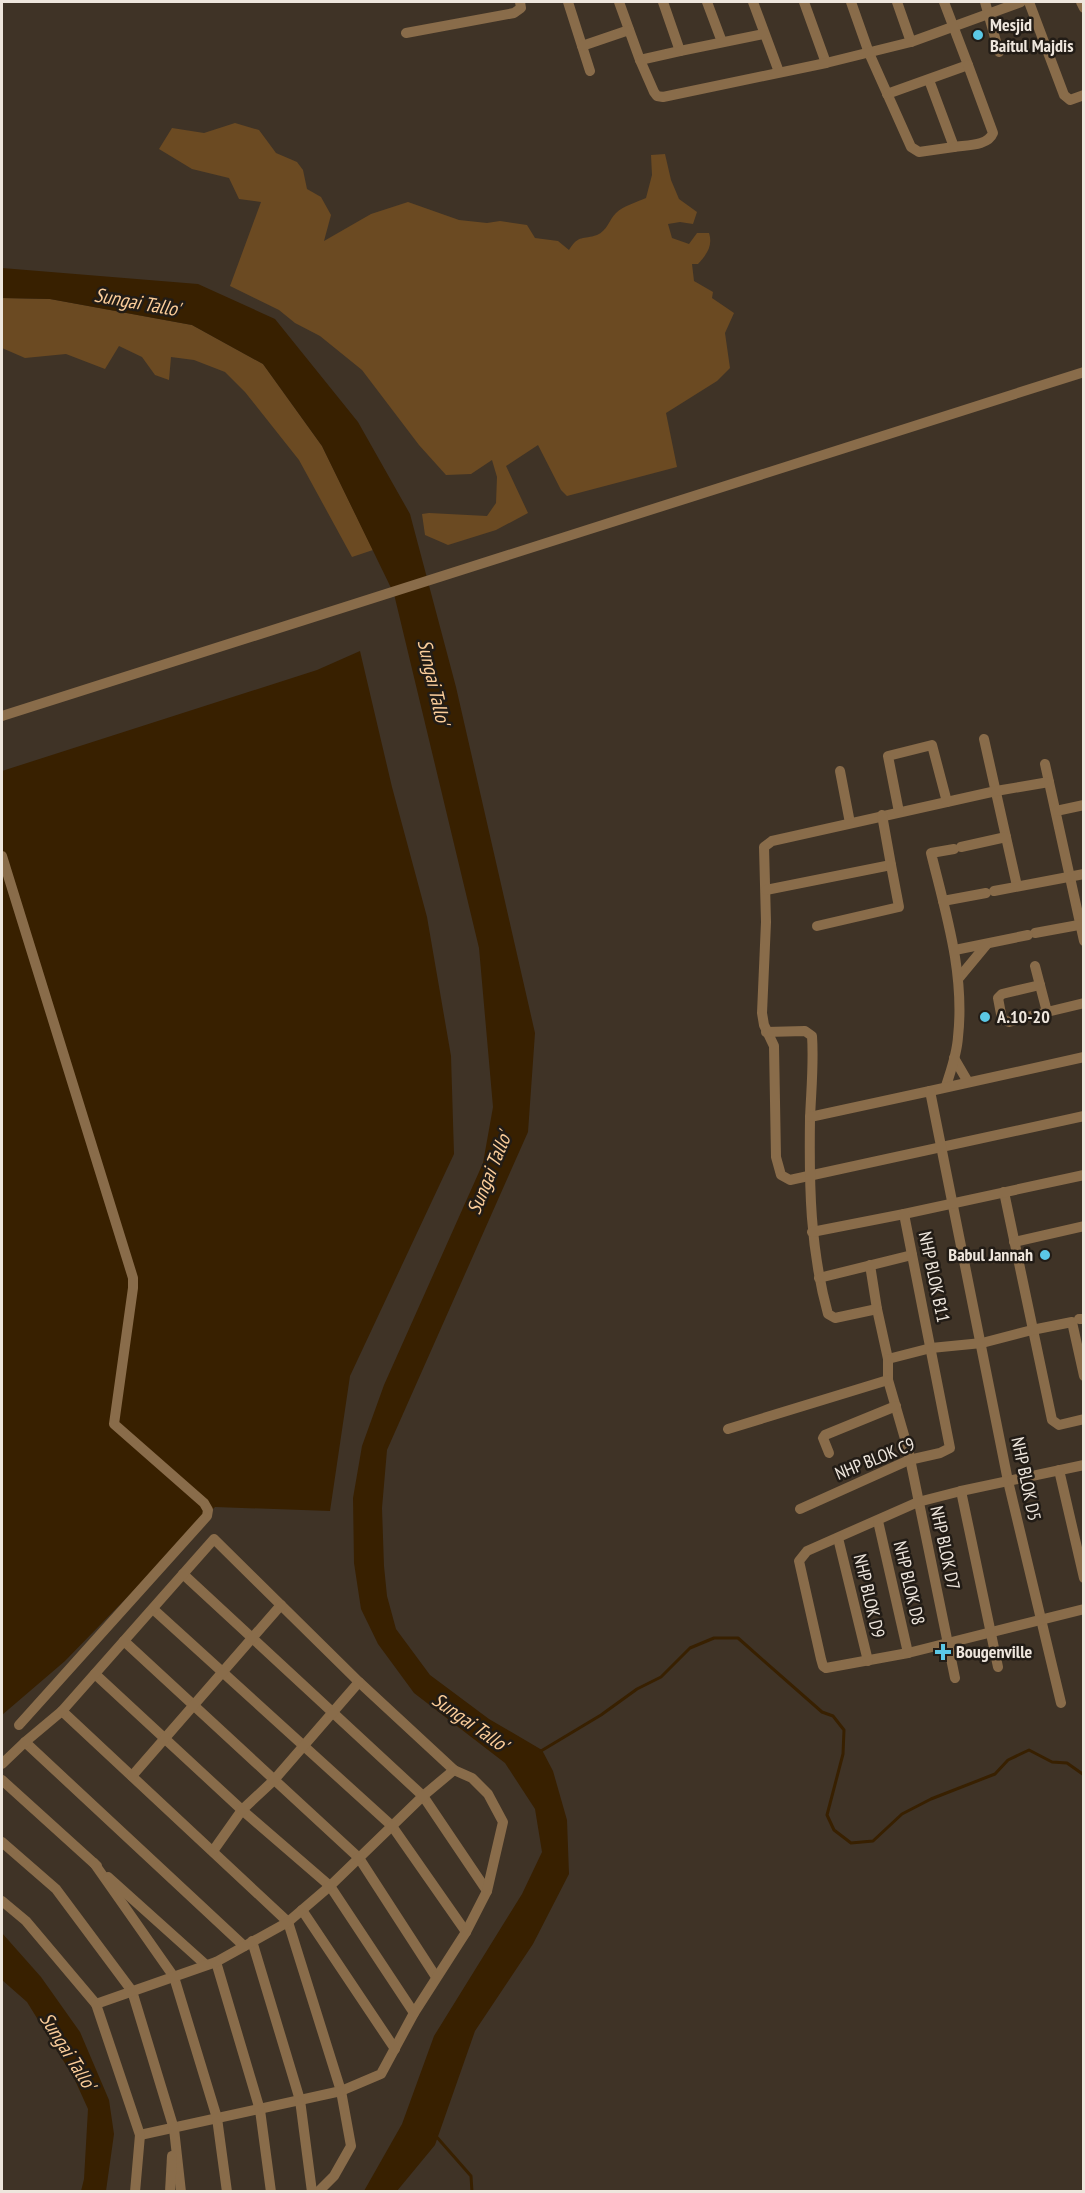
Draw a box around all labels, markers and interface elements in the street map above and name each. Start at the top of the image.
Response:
place label: Mesjid Baitul Majdis [990,13,1073,57]
marker: Mesjid Baitul Majdis [971,28,985,42]
water label: Sungai Tallo' [92,282,185,323]
water label: Sungai Tallo' [412,637,457,730]
place label: A.10-20 [996,1005,1050,1028]
marker: A.10-20 [978,1010,992,1024]
water label: Sungai Tallo' [461,1125,519,1218]
street label: NHP BLOK B11 [914,1229,955,1324]
place label: Babul Jannah [948,1243,1033,1266]
marker: Babul Jannah [1038,1248,1052,1262]
street label: NHP BLOK C9 [832,1432,918,1485]
street label: NHP BLOK D5 [1006,1435,1047,1523]
street label: NHP BLOK D7 [925,1504,966,1592]
street label: NHP BLOK D8 [889,1539,930,1627]
street label: NHP BLOK D9 [849,1552,890,1640]
place label: Bougenville [956,1640,1033,1663]
marker: Bougenville [934,1643,952,1661]
water label: Sungai Tallo' [427,1687,516,1759]
water label: Sungai Tallo' [34,2007,104,2097]

